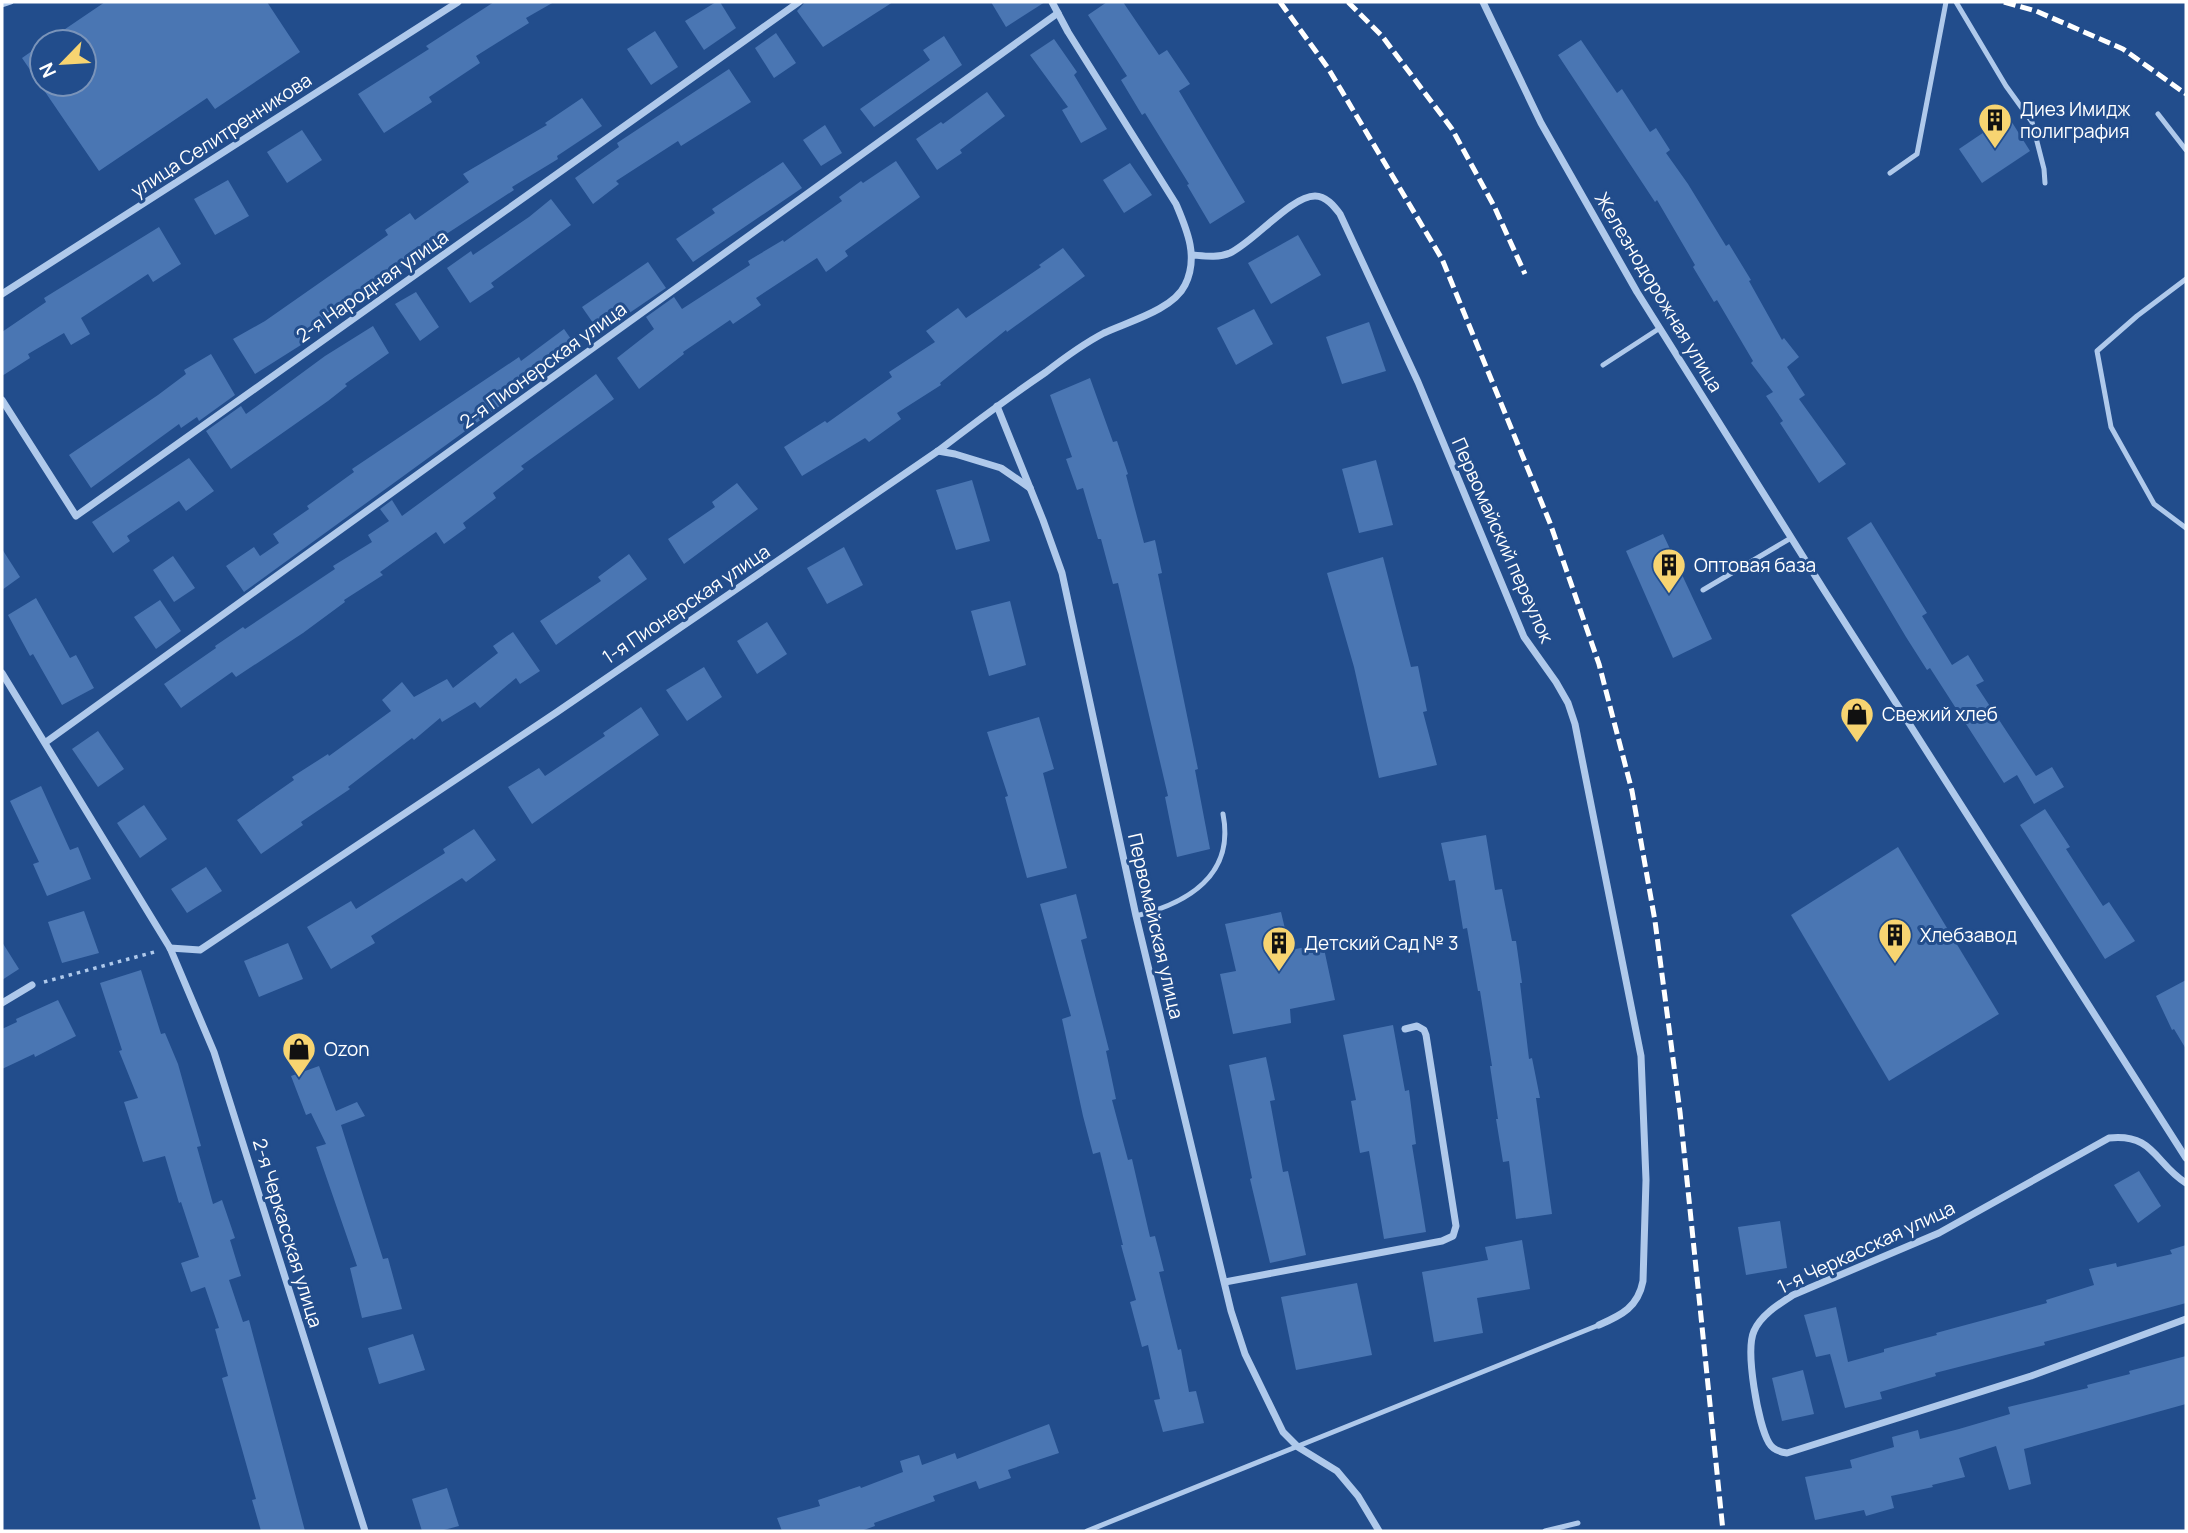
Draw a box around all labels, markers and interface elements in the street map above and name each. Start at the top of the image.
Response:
north arrow [28,28,98,98]
text: N [33,59,62,82]
street label: улица Селитренникова [126,67,316,203]
place label: Диез Имидж полиграфия [2020,96,2131,144]
building icon: Диез Имидж полиграфия [1976,101,2014,150]
street label: Железнодорожная улица [1589,187,1729,397]
street label: 2-я Народная улица [291,224,453,348]
street label: 2-я Пионерская улица [454,296,632,434]
street label: Первомайский переулок [1446,433,1560,647]
street label: 1-я Пионерская улица [597,538,775,670]
building icon: Оптовая база [1650,546,1688,595]
place label: Оптовая база [1694,552,1816,578]
shop icon: Свежий хлеб [1838,695,1876,744]
place label: Свежий хлеб [1882,701,1998,727]
street label: Первомайская улица [1122,831,1190,1021]
building icon: Хлебзавод [1876,916,1914,965]
place label: Хлебзавод [1920,922,2017,948]
building icon: Детский Сад № 3 [1260,924,1298,973]
place label: Детский Сад № 3 [1304,930,1458,956]
shop icon: Ozon [280,1030,318,1079]
place label: Ozon [324,1036,370,1062]
street label: 2-я Черкасская улица [247,1135,329,1331]
street label: 1-я Черкасская улица [1773,1194,1959,1300]

